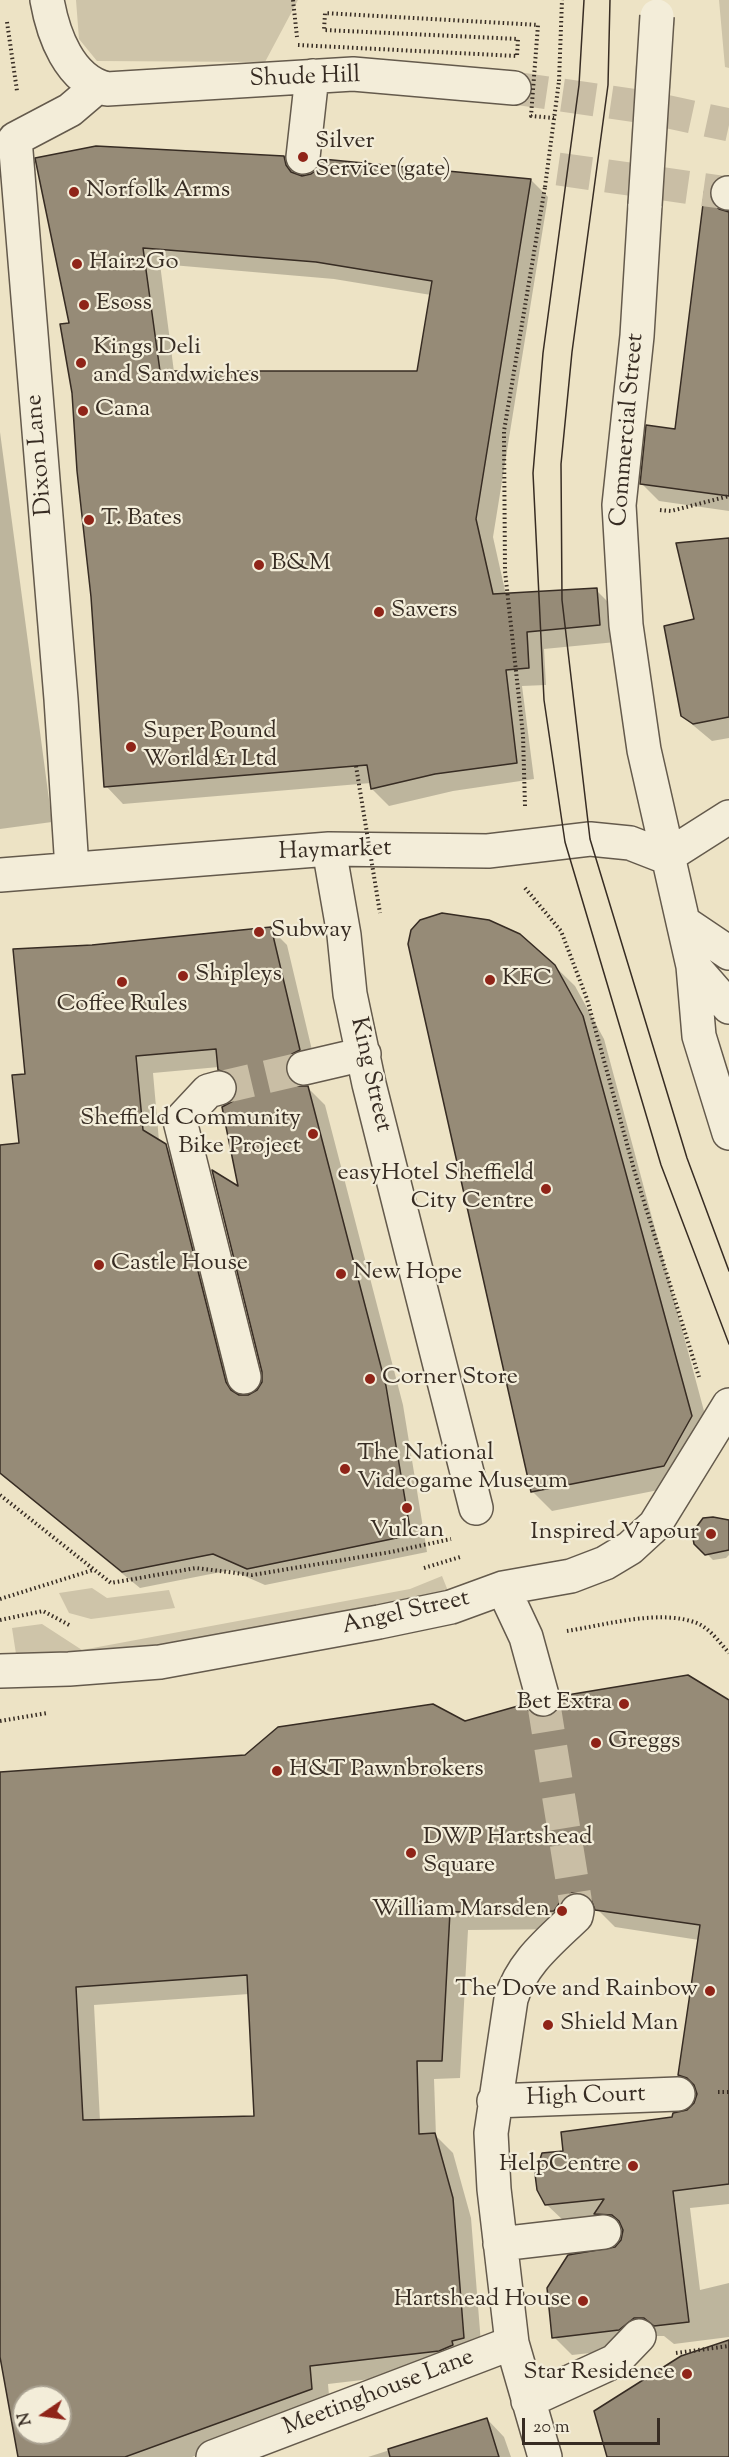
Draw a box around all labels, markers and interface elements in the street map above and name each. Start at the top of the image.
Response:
street label: Shude Hill [249,63,361,95]
place label: Silver Service (gate) [315,129,451,185]
marker: Silver Service (gate) [296,150,310,164]
place label: Norfolk Arms [86,178,230,206]
marker: Norfolk Arms [67,185,81,199]
place label: Hair2Go [89,250,179,278]
marker: Hair2Go [70,257,84,271]
place label: Esoss [96,291,152,319]
marker: Esoss [77,298,91,312]
street label: Commercial Street [606,332,652,528]
place label: Kings Deli and Sandwiches [93,335,259,391]
marker: Kings Deli and Sandwiches [74,356,88,370]
street label: Dixon Lane [21,393,61,517]
place label: Cana [95,397,150,425]
marker: Cana [76,404,90,418]
place label: T. Bates [101,506,182,534]
marker: T. Bates [82,513,96,527]
place label: B&M [271,551,331,579]
marker: B&M [252,558,266,572]
place label: Savers [391,598,458,626]
marker: Savers [372,605,386,619]
place label: Super Pound World £1 Ltd [143,719,277,775]
marker: Super Pound World £1 Ltd [124,740,138,754]
street label: Haymarket [278,836,392,868]
place label: Subway [271,918,352,946]
marker: Subway [252,925,266,939]
place label: Shipleys [195,962,282,990]
place label: KFC [502,966,552,994]
marker: Shipleys [176,969,190,983]
marker: KFC [483,973,497,987]
marker: Coffee Rules [115,975,129,989]
place label: Coffee Rules [57,992,187,1020]
street label: King Street [342,1015,396,1135]
place label: Sheffield Community Bike Project [80,1106,301,1162]
marker: Sheffield Community Bike Project [306,1127,320,1141]
place label: easyHotel Sheffield City Centre [338,1161,534,1217]
marker: easyHotel Sheffield City Centre [539,1182,553,1196]
place label: Castle House [111,1251,248,1279]
marker: Castle House [92,1258,106,1272]
place label: New Hope [353,1260,462,1288]
marker: New Hope [334,1267,348,1281]
place label: Corner Store [382,1365,518,1393]
marker: Corner Store [363,1372,377,1386]
place label: The National Videogame Museum [357,1441,568,1497]
marker: The National Videogame Museum [338,1462,352,1476]
marker: Vulcan [400,1501,414,1515]
place label: Vulcan [370,1518,444,1546]
place label: Inspired Vapour [531,1520,699,1548]
marker: Inspired Vapour [704,1527,718,1541]
street label: Angel Street [339,1585,473,1643]
place label: Bet Extra [517,1690,612,1718]
marker: Bet Extra [617,1697,631,1711]
place label: Greggs [608,1729,681,1757]
marker: Greggs [589,1736,603,1750]
place label: H&T Pawnbrokers [289,1757,484,1785]
marker: H&T Pawnbrokers [270,1764,284,1778]
place label: DWP Hartshead Square [423,1825,592,1881]
marker: DWP Hartshead Square [404,1846,418,1860]
place label: William Marsden [372,1897,550,1925]
marker: William Marsden [555,1904,569,1918]
place label: The Dove and Rainbow [455,1977,698,2005]
marker: The Dove and Rainbow [703,1984,717,1998]
place label: Shield Man [560,2011,679,2039]
marker: Shield Man [541,2018,555,2032]
street label: High Court [526,2082,646,2114]
place label: HelpCentre [499,2152,621,2180]
marker: HelpCentre [626,2159,640,2173]
place label: Hartshead House [394,2287,571,2315]
marker: Hartshead House [576,2294,590,2308]
street label: Meetinghouse Lane [280,2344,478,2444]
place label: Star Residence [523,2360,675,2388]
marker: Star Residence [680,2367,694,2381]
north arrow [12,2385,72,2445]
scale bar [525,2406,663,2444]
text: N [13,2410,39,2428]
text: 20 m [533,2415,570,2441]

